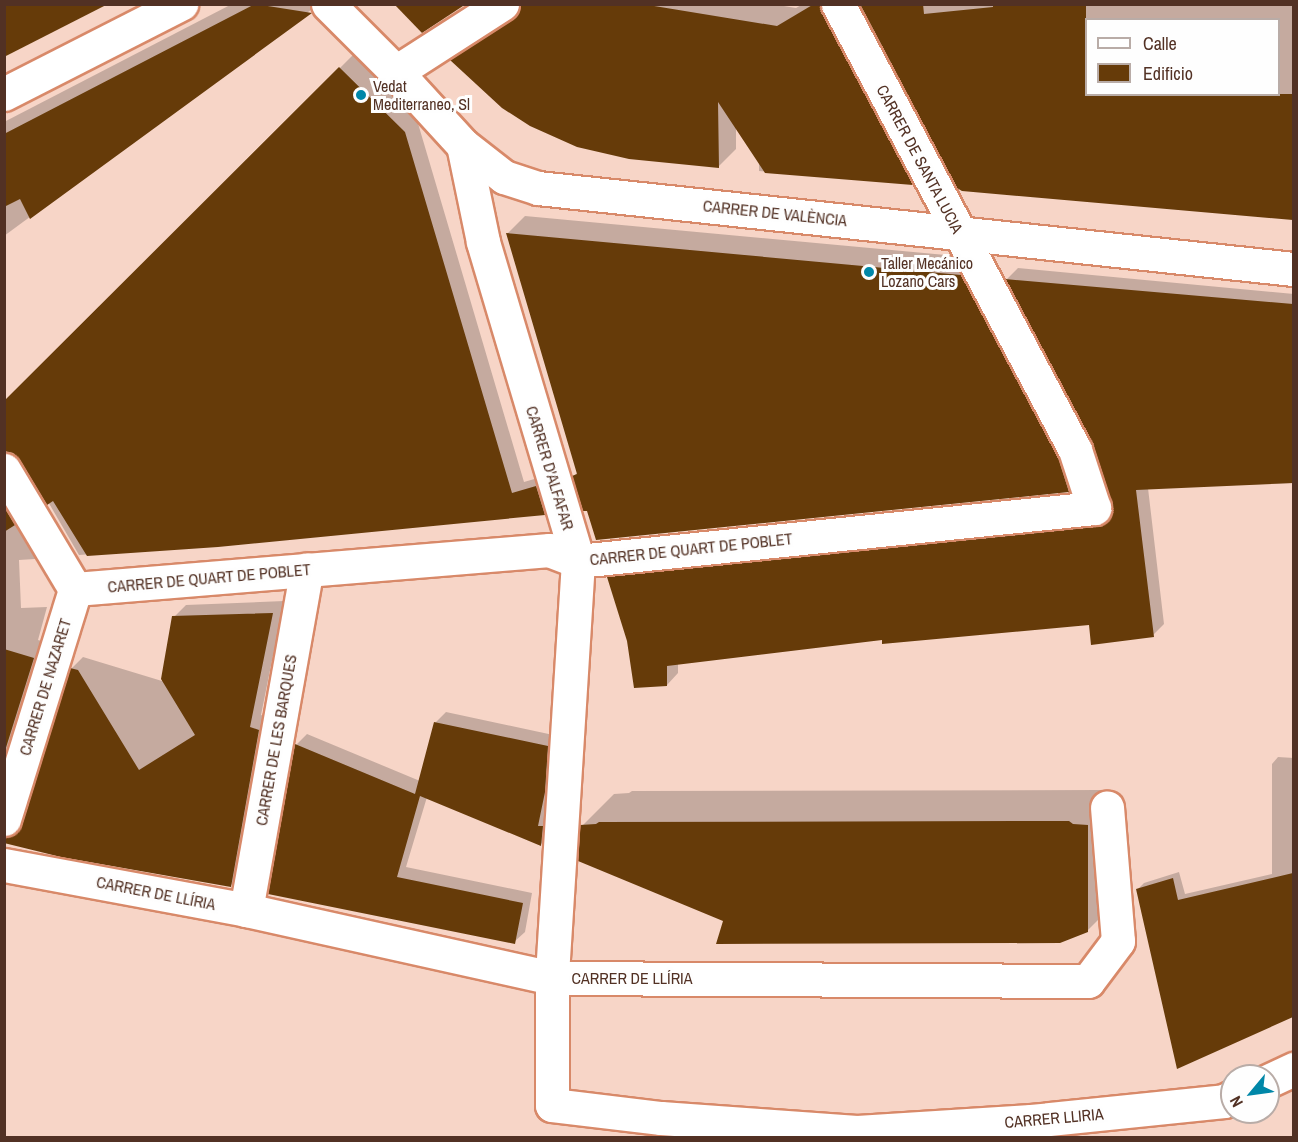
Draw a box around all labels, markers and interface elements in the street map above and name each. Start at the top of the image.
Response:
legend [1085,18,1280,96]
text: Calle [1143,31,1177,56]
text: Edificio [1143,61,1193,86]
place label: Vedat Mediterraneo, Sl [373,76,470,114]
street label: CARRER DE SANTA LUCIA [873,81,967,237]
marker: Vedat Mediterraneo, Sl [354,88,368,102]
street label: CARRER DE VALÈNCIA [702,196,848,230]
place label: Taller Mecánico Lozano Cars [881,253,973,291]
marker: Taller Mecánico Lozano Cars [862,265,876,279]
street label: CARRER D'ALFAFAR [522,404,578,532]
street label: CARRER DE QUART DE POBLET [589,529,793,569]
street label: CARRER DE QUART DE POBLET [107,560,311,596]
street label: CARRER DE NAZARET [15,616,75,758]
street label: CARRER DE LES BARQUES [251,653,301,827]
street label: CARRER DE LLÍRIA [95,872,217,914]
street label: CARRER DE LLÍRIA [571,968,693,988]
north arrow [1220,1064,1280,1124]
text: N [1224,1092,1248,1111]
street label: CARRER LLIRIA [1004,1104,1104,1132]

